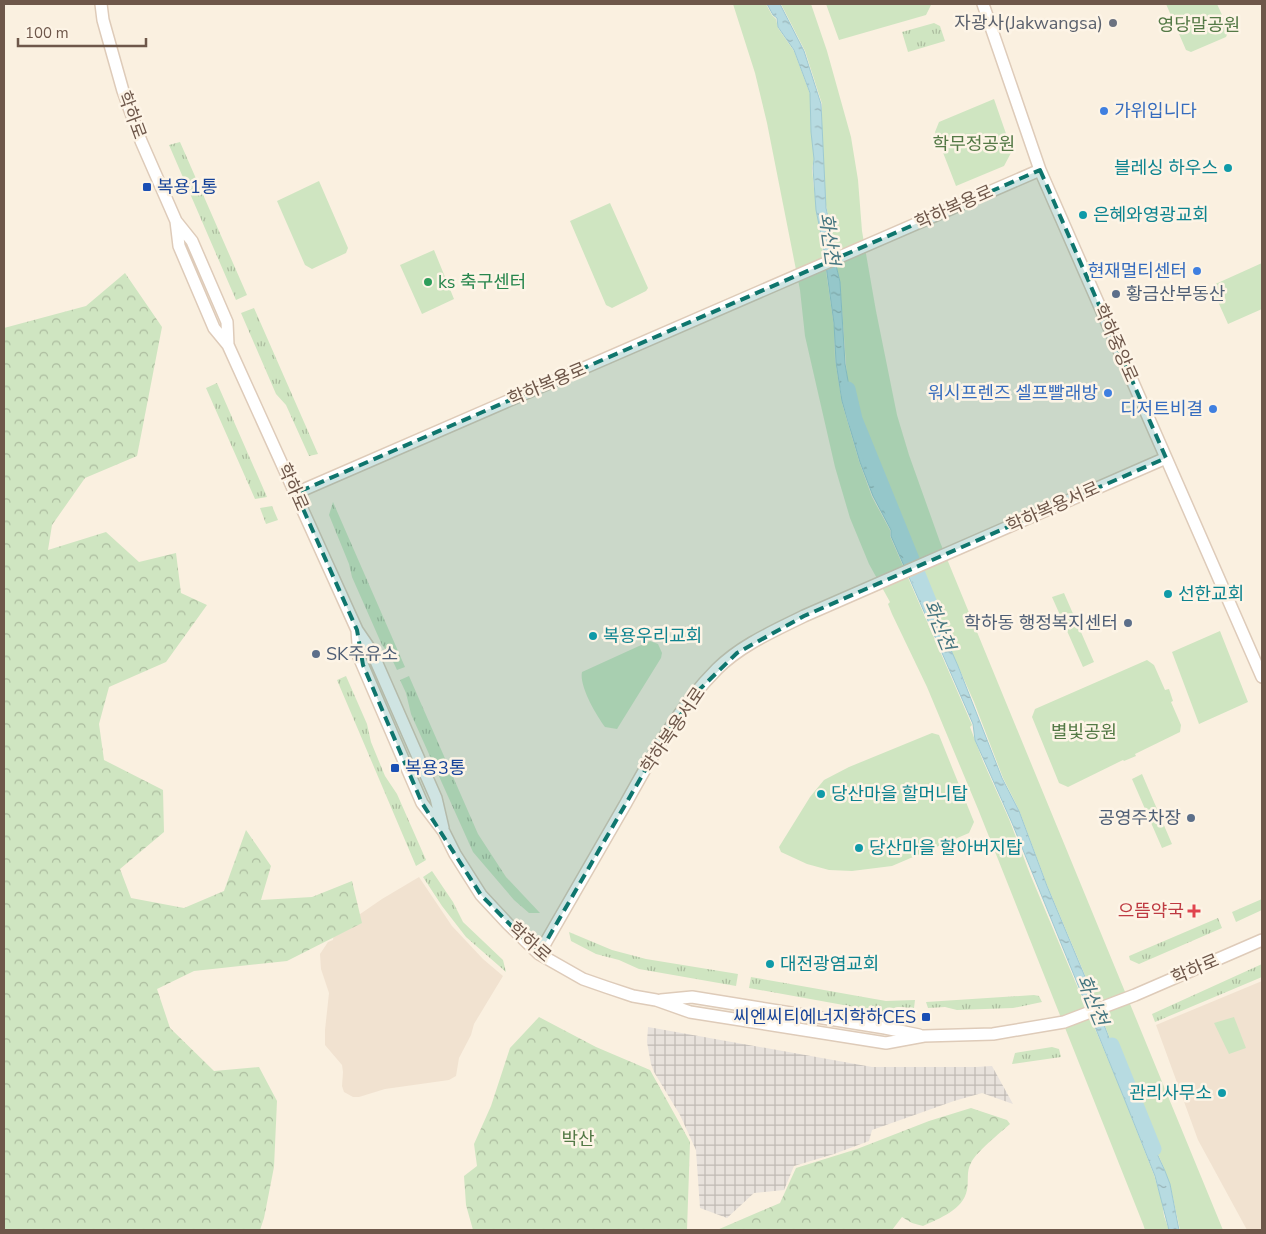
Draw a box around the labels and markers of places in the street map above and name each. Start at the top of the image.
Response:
place label: 자광사(Jakwangsa) [954,11,1103,35]
marker: 자광사(Jakwangsa) [1107,17,1119,29]
place label: 가위입니다 [1114,99,1197,123]
marker: 가위입니다 [1098,105,1110,117]
place label: 블레싱 하우스 [1114,156,1218,180]
marker: 블레싱 하우스 [1222,162,1234,174]
place label: 복용1통 [157,175,217,199]
marker: 복용1통 [141,181,153,193]
place label: 은혜와영광교회 [1093,203,1209,227]
marker: 은혜와영광교회 [1077,209,1089,221]
place label: 현재멀티센터 [1088,259,1187,283]
marker: 현재멀티센터 [1191,265,1203,277]
place label: ks 축구센터 [438,270,526,294]
marker: ks 축구센터 [422,276,434,288]
place label: 황금산부동산 [1126,282,1225,306]
marker: 황금산부동산 [1110,288,1122,300]
place label: 워시프렌즈 셀프빨래방 [928,381,1098,405]
marker: 워시프렌즈 셀프빨래방 [1102,387,1114,399]
place label: 디저트비결 [1120,397,1203,421]
marker: 디저트비결 [1207,403,1219,415]
place label: 선한교회 [1178,582,1244,606]
marker: 선한교회 [1162,588,1174,600]
place label: 학하동 행정복지센터 [964,611,1118,635]
marker: 학하동 행정복지센터 [1122,617,1134,629]
place label: 복용우리교회 [603,624,702,648]
marker: 복용우리교회 [587,630,599,642]
place label: SK주유소 [326,642,398,666]
marker: SK주유소 [310,648,322,660]
place label: 복용3통 [405,756,465,780]
marker: 복용3통 [389,762,401,774]
place label: 당산마을 할머니탑 [831,782,968,806]
marker: 당산마을 할머니탑 [815,788,827,800]
place label: 공영주차장 [1098,806,1181,830]
marker: 공영주차장 [1185,812,1197,824]
place label: 당산마을 할아버지탑 [869,836,1023,860]
marker: 당산마을 할아버지탑 [853,842,865,854]
place label: 으뜸약국 [1118,899,1184,923]
marker: 으뜸약국 [1188,905,1200,917]
place label: 대전광염교회 [780,952,879,976]
marker: 대전광염교회 [764,958,776,970]
place label: 씨엔씨티에너지학하CES [733,1005,916,1029]
marker: 씨엔씨티에너지학하CES [920,1011,932,1023]
place label: 관리사무소 [1129,1081,1212,1105]
marker: 관리사무소 [1216,1087,1228,1099]

